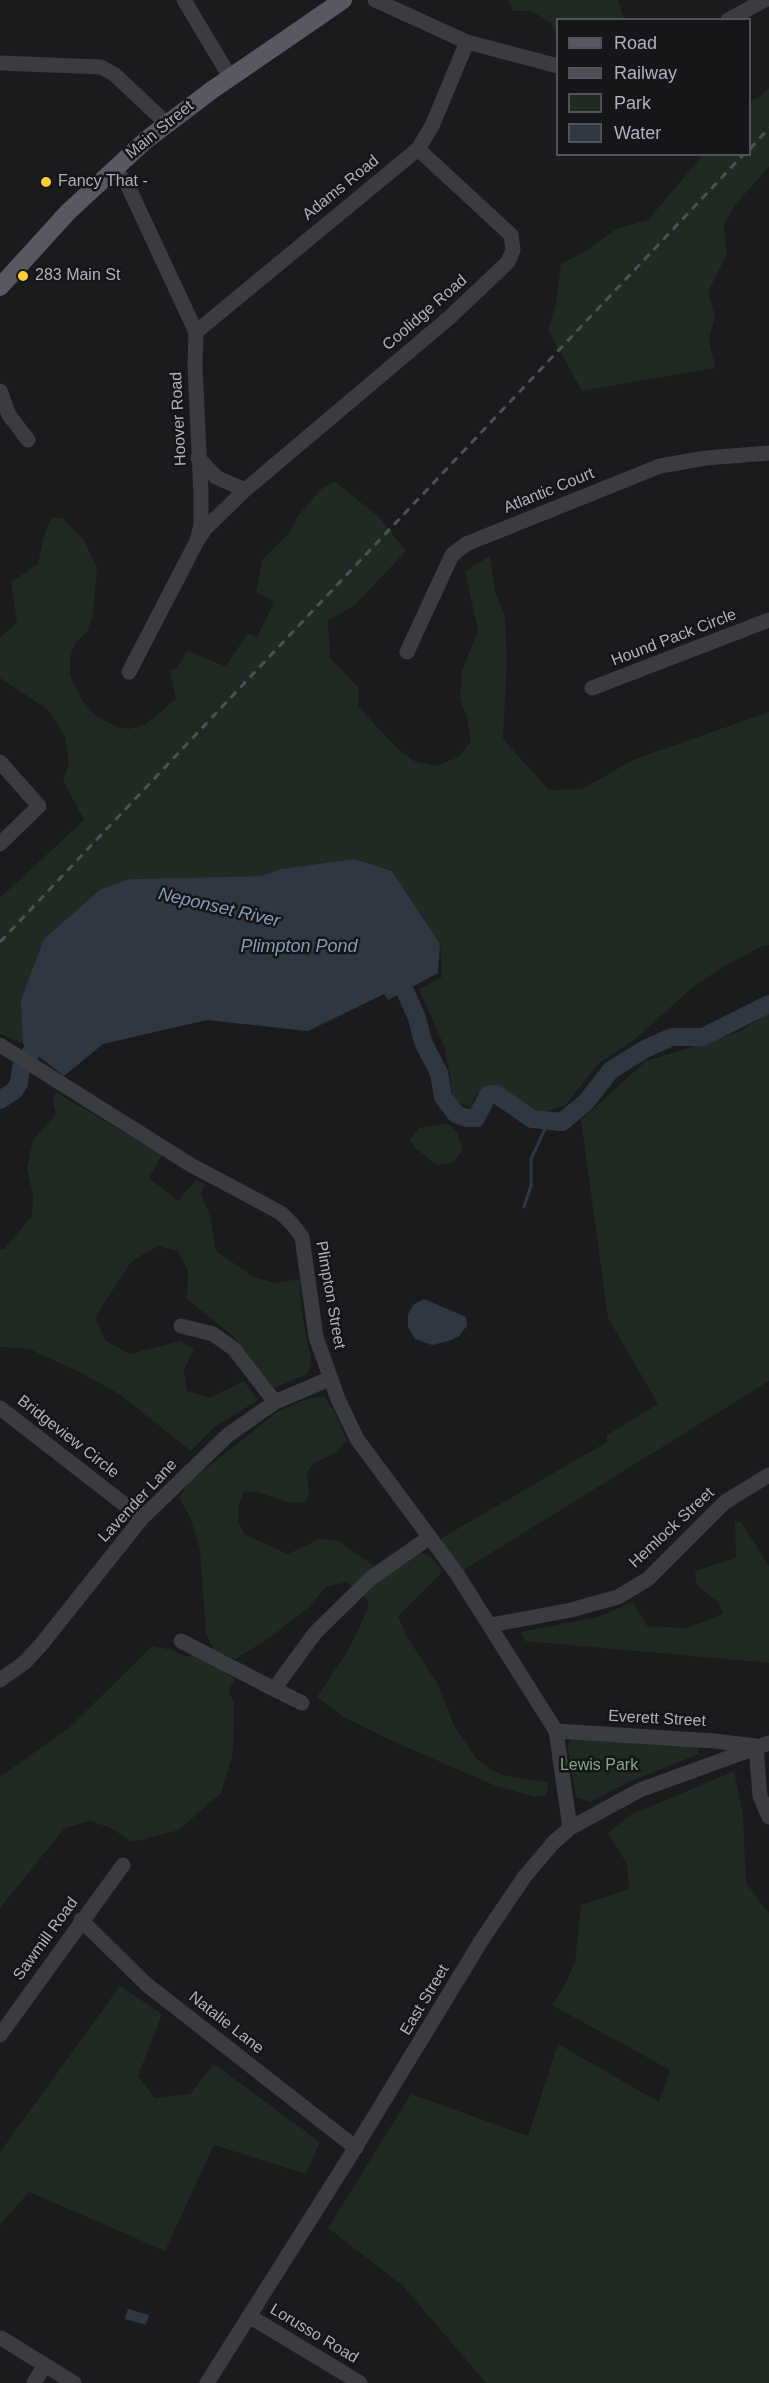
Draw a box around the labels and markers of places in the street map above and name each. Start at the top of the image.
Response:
place label: Fancy That - [58,172,148,192]
marker: Fancy That - [39,175,53,189]
place label: 283 Main St [35,266,120,286]
marker: 283 Main St [16,269,30,283]

